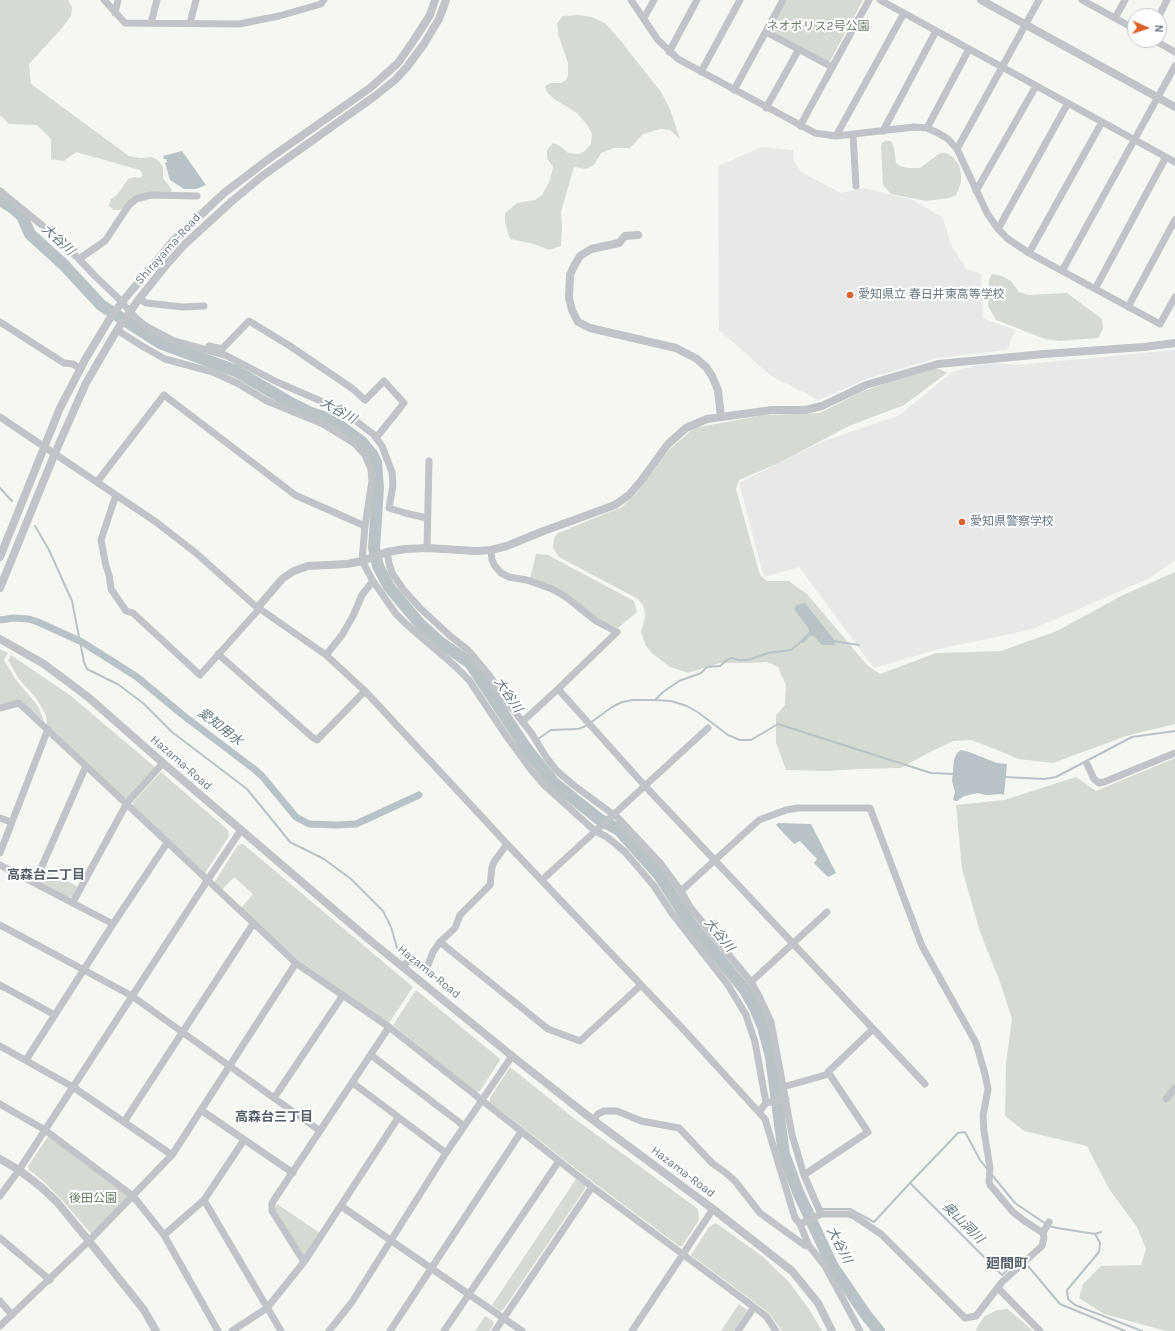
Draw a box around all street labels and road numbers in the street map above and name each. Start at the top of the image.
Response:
street label: Shirayama-Road [132,210,204,288]
street label: Hazama-Road [147,732,215,794]
street label: Hazama-Road [395,942,463,1002]
street label: Hazama-Road [648,1143,718,1201]

